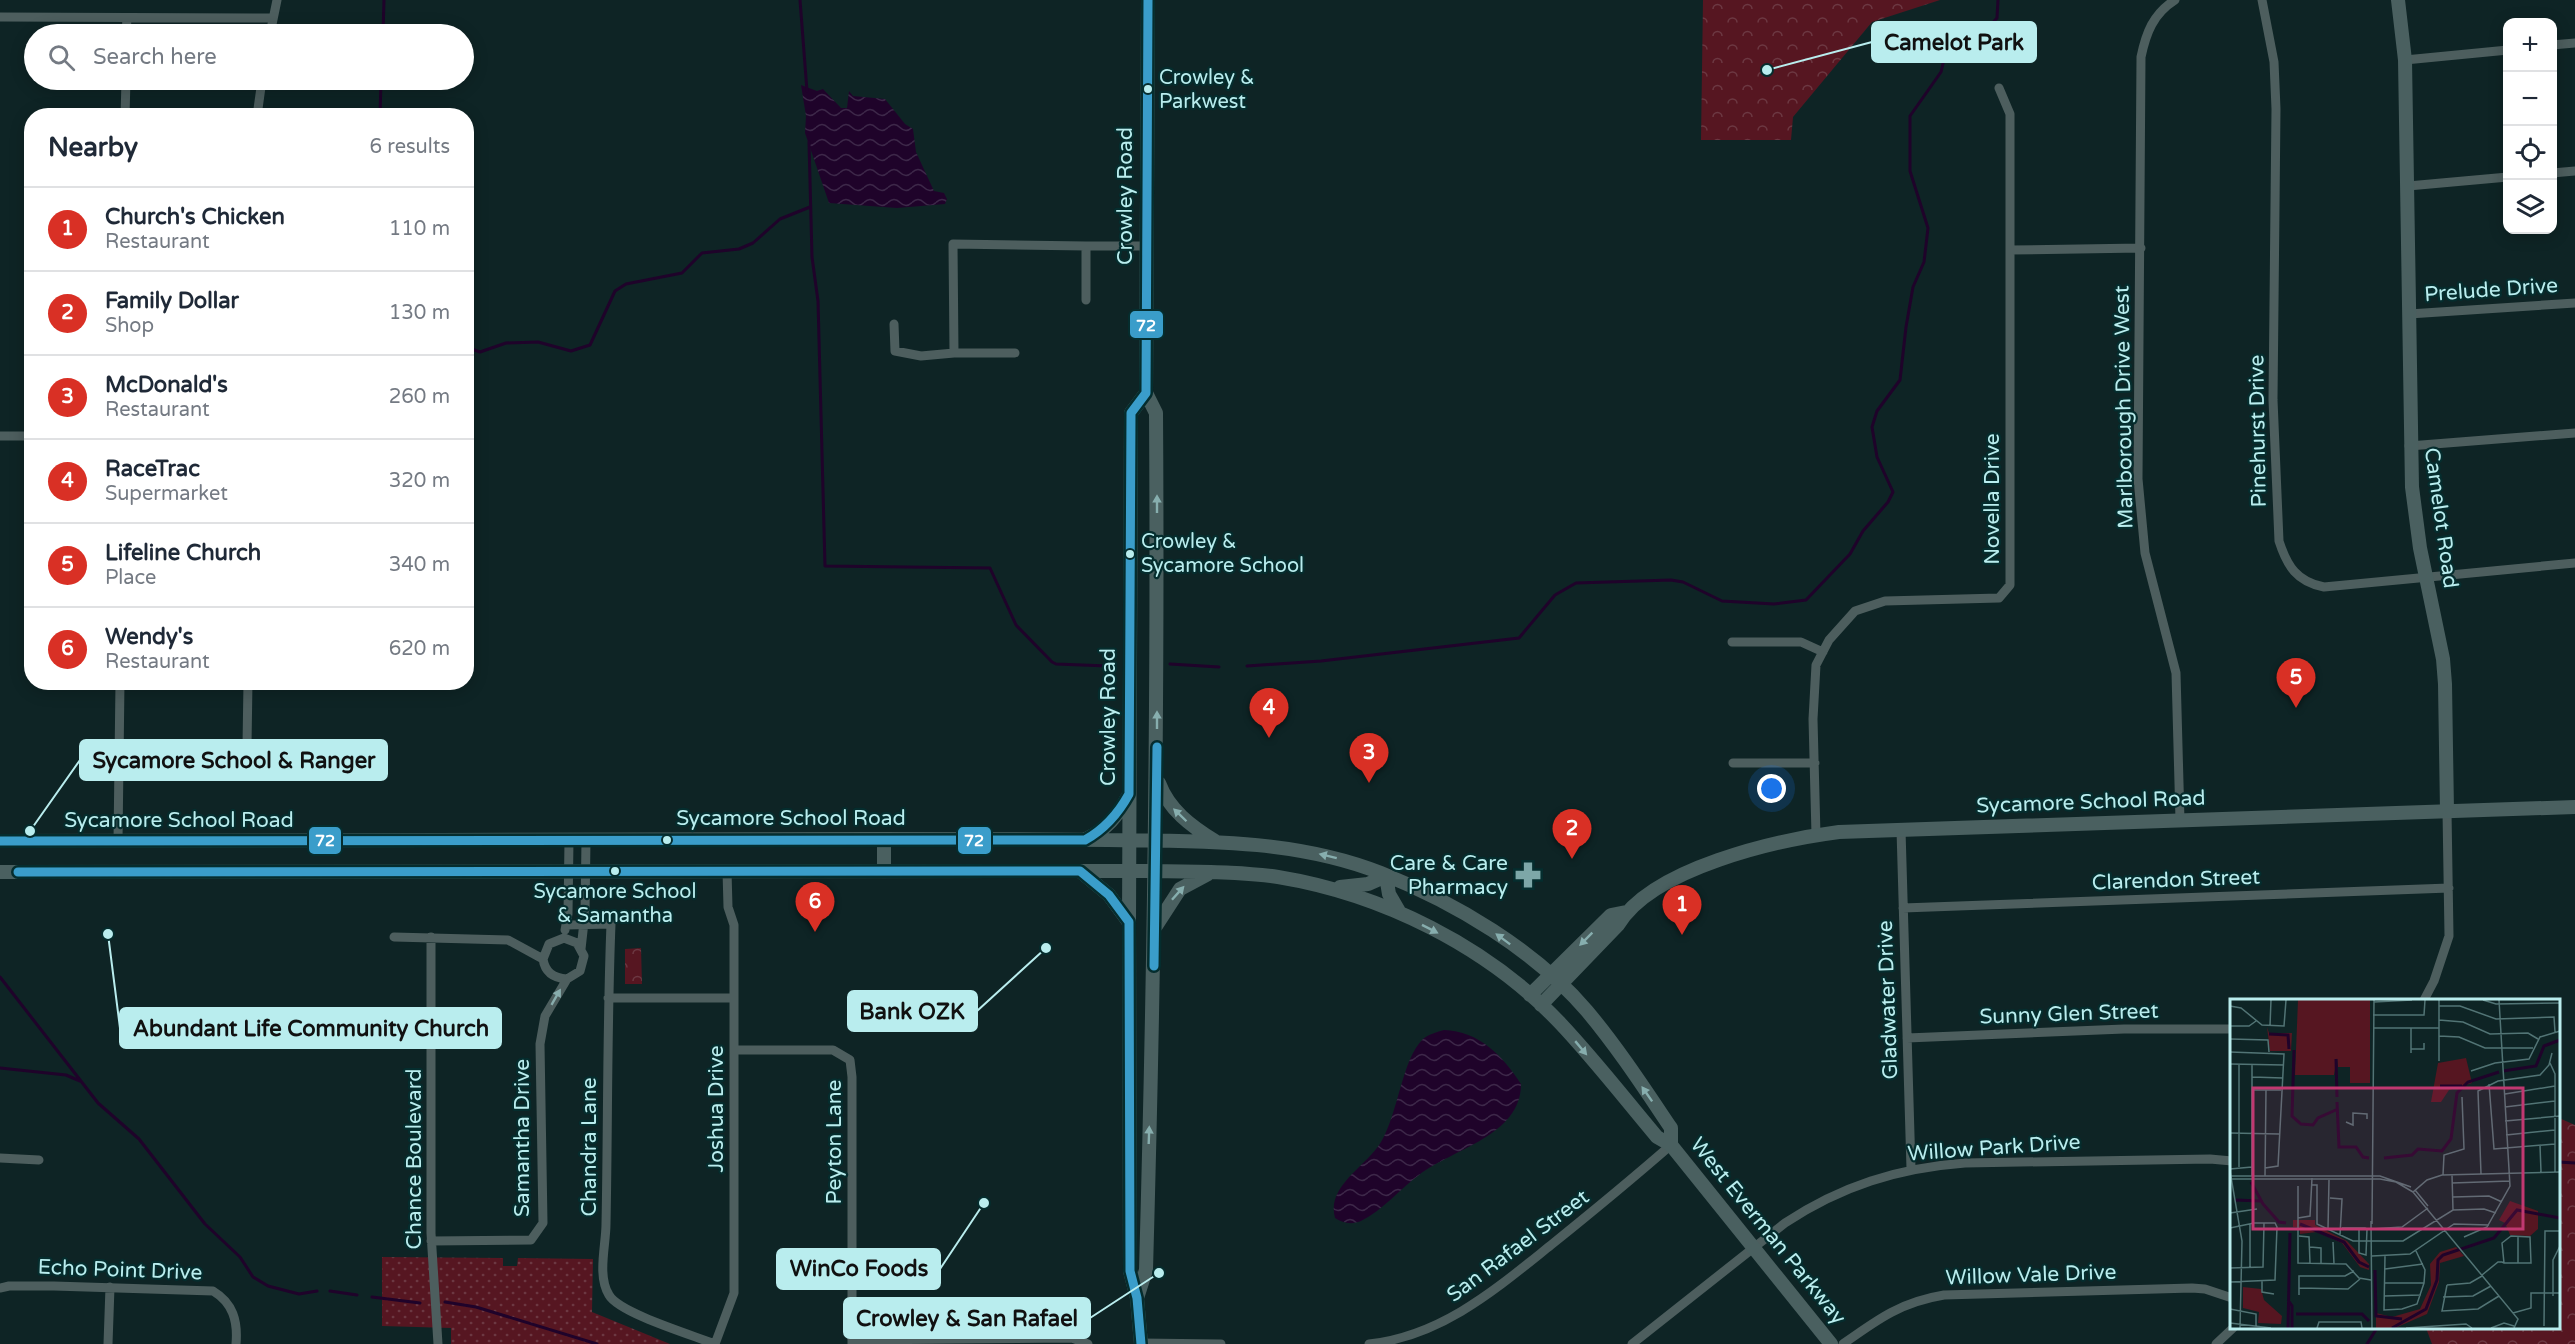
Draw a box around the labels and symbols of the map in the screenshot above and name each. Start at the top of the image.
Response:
callout: Camelot Park [1872,22,2036,62]
text: Camelot Park [1884,30,2024,56]
place label: Crowley & Parkwest [1159,66,1255,114]
marker: Crowley & Parkwest [1142,83,1154,95]
street label: Crowley Road [1113,127,1138,265]
street label: Prelude Drive [2423,273,2559,307]
street label: Marlborough Drive West [2109,285,2139,529]
line badge: 72 [1129,310,1164,339]
text: 72 [1136,316,1156,336]
street label: Pinehurst Drive [2244,354,2272,508]
street label: Novella Drive [1980,433,2005,565]
street label: Camelot Road [2419,446,2463,590]
one-way arrow [1152,494,1162,513]
place label: Crowley & Sycamore School [1141,530,1304,578]
marker: Crowley & Sycamore School [1124,548,1136,560]
street label: Crowley Road [1096,648,1121,786]
pin: 5 [2276,658,2316,708]
pin: 4 [1250,688,1288,738]
one-way arrow [1152,710,1162,729]
pin: 3 [1350,734,1388,783]
callout: Sycamore School & Ranger [80,740,387,780]
text: Sycamore School & Ranger [92,748,376,774]
your location [1757,774,1786,803]
street label: Sycamore School Road [1976,786,2206,818]
street label: Sycamore School Road [676,806,906,831]
street label: Sycamore School Road [64,808,294,833]
one-way arrow [1173,808,1187,822]
pin: 2 [1552,810,1592,859]
line badge: 72 [308,826,342,855]
line badge: 72 [957,826,992,855]
text: 72 [315,831,335,851]
text: 72 [964,831,984,851]
unlabelled marker [661,834,673,846]
one-way arrow [1319,851,1337,861]
place label: Care & Care Pharmacy [1390,851,1508,900]
pharmacy icon: Care & Care Pharmacy [1513,860,1543,890]
marker: Sycamore School & Samantha [609,865,621,877]
street label: Clarendon Street [2091,865,2261,895]
place label: Sycamore School & Samantha [533,880,697,928]
pin: 6 [796,882,834,932]
one-way arrow [1171,886,1185,901]
pin: 1 [1662,886,1702,935]
street label: Gladwater Drive [1873,920,1903,1080]
one-way arrow [1421,924,1438,933]
one-way arrow [1578,932,1593,946]
one-way arrow [1496,933,1512,945]
one-way arrow [551,988,561,1005]
callout: Bank OZK [848,991,977,1031]
street label: Sunny Glen Street [1979,998,2159,1030]
text: Bank OZK [859,999,965,1025]
inset map [2230,999,2560,1329]
callout: Abundant Life Community Church [120,1008,501,1048]
text: Abundant Life Community Church [133,1016,489,1042]
one-way arrow [1574,1040,1587,1055]
street label: Joshua Drive [704,1045,729,1173]
street label: Samantha Drive [510,1059,535,1217]
street label: Chance Boulevard [402,1068,427,1250]
street label: Chandra Lane [577,1077,602,1217]
street label: Peyton Lane [822,1080,847,1204]
one-way arrow [1641,1086,1653,1102]
one-way arrow [1145,1126,1154,1145]
street label: Willow Park Drive [1907,1129,2081,1167]
street label: West Everman Parkway [1685,1133,1851,1329]
street label: San Rafael Street [1442,1184,1594,1308]
callout: WinCo Foods [777,1249,940,1289]
street label: Echo Point Drive [37,1255,203,1285]
text: WinCo Foods [790,1256,929,1282]
street label: Willow Vale Drive [1945,1260,2117,1290]
callout: Crowley & San Rafael [844,1298,1090,1338]
text: Crowley & San Rafael [856,1306,1078,1332]

